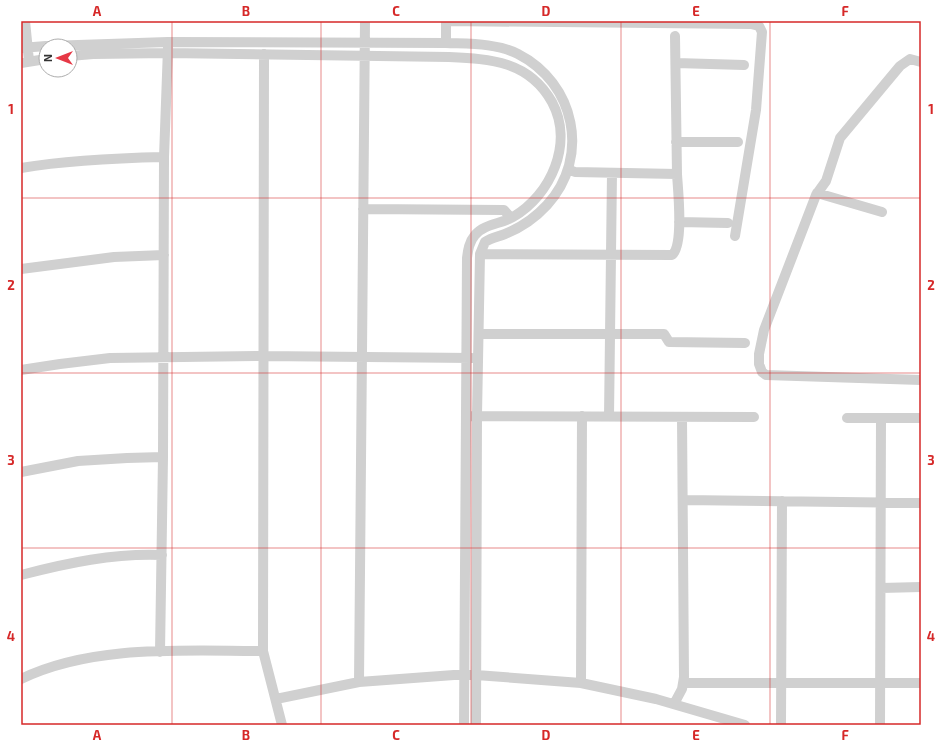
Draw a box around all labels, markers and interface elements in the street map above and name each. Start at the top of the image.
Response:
text: A [93,3,102,19]
text: B [242,3,250,19]
text: C [392,3,400,19]
text: D [542,3,551,19]
text: E [692,3,700,19]
text: F [841,3,849,19]
north arrow [38,38,78,78]
text: N [41,54,54,62]
text: 1 [8,101,14,117]
text: 1 [928,101,934,117]
text: 2 [7,277,15,293]
text: 2 [927,277,935,293]
text: 3 [7,452,15,468]
text: 3 [927,452,935,468]
text: 4 [7,628,15,644]
text: 4 [927,628,935,644]
text: A [93,727,102,743]
text: B [242,727,250,743]
text: C [392,727,400,743]
text: D [542,727,551,743]
text: E [692,727,700,743]
text: F [841,727,849,743]

